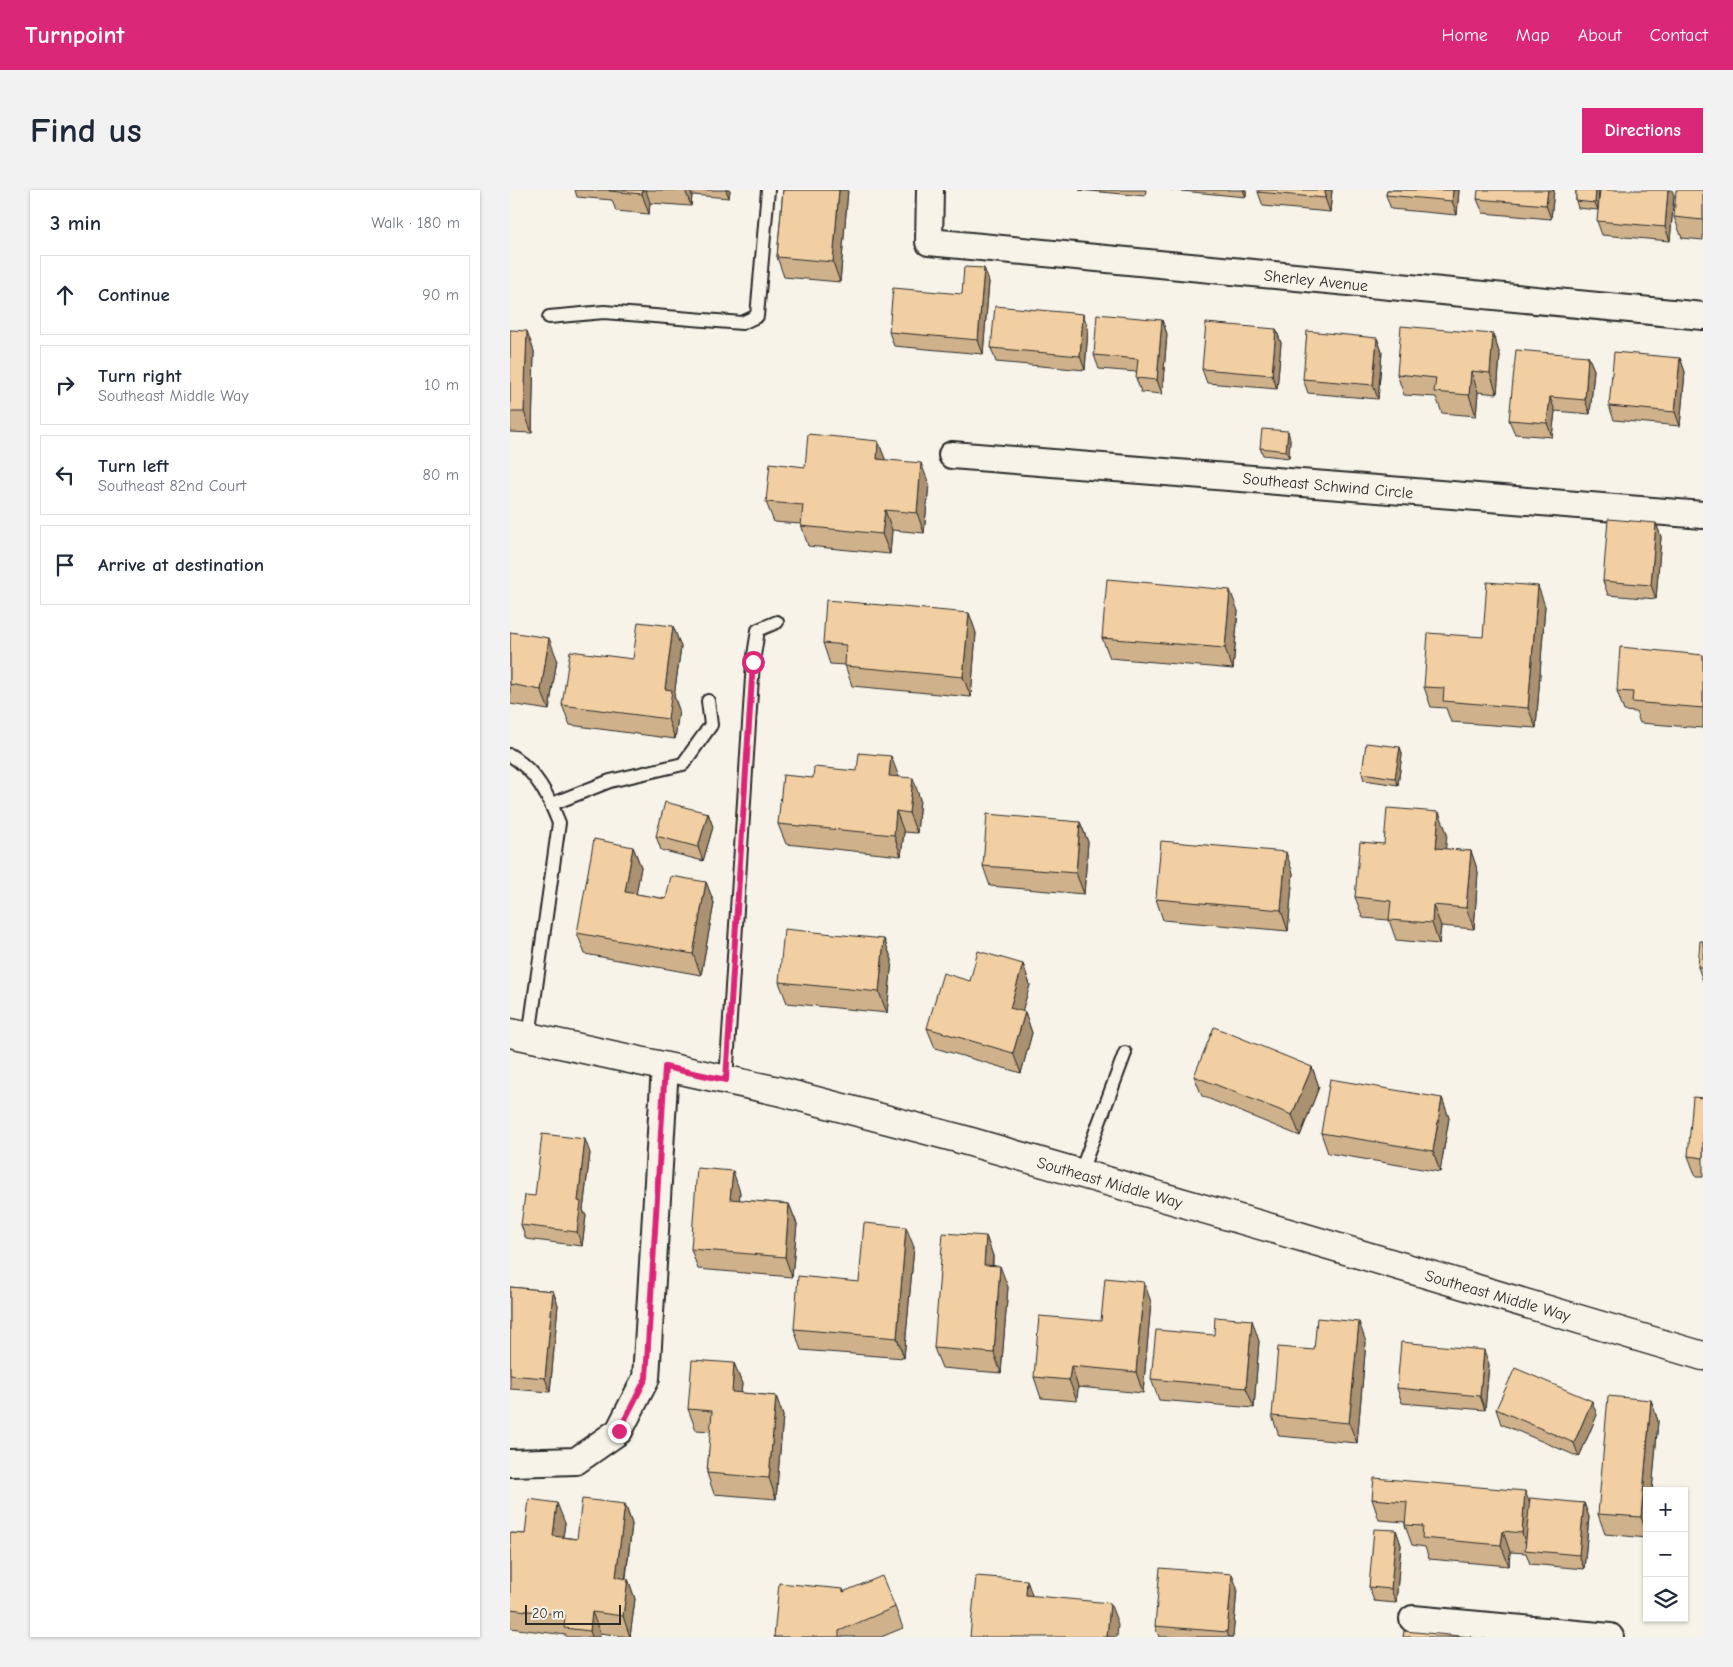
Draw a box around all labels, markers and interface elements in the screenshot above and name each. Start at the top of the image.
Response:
text: Turnpoint [25,21,124,49]
text: Home [1441,25,1488,46]
text: Map [1516,25,1550,46]
text: About [1578,25,1622,46]
text: Contact [1650,25,1708,46]
button: Directions [1582,108,1703,153]
text: Find us [30,110,142,151]
text: 3 min [50,211,101,235]
text: Walk · 180 m [371,214,460,232]
street label: Sherley Avenue [1263,267,1369,295]
icon: ahead [51,281,79,309]
text: Continue [98,284,170,306]
text: 90 m [422,286,459,304]
text: Turn right [98,365,182,387]
icon: right [51,371,79,399]
text: 10 m [424,376,459,394]
text: Southeast Middle Way [98,387,249,405]
text: Turn left [98,455,169,477]
icon: left [51,461,79,489]
text: 80 m [422,466,459,484]
street label: Southeast Schwind Circle [1242,470,1414,502]
text: Southeast 82nd Court [98,477,246,495]
icon: arrive [51,551,79,579]
text: Arrive at destination [98,554,264,576]
route start [742,651,765,674]
street label: Southeast Middle Way [1035,1154,1185,1213]
street label: Southeast Middle Way [1423,1267,1573,1326]
route end [608,1420,631,1443]
map controls [1643,1487,1688,1622]
button: + [1643,1487,1688,1532]
button: − [1643,1532,1688,1577]
button: layers [1643,1577,1688,1622]
scale bar [525,1602,621,1625]
text: 20 m [532,1605,564,1622]

